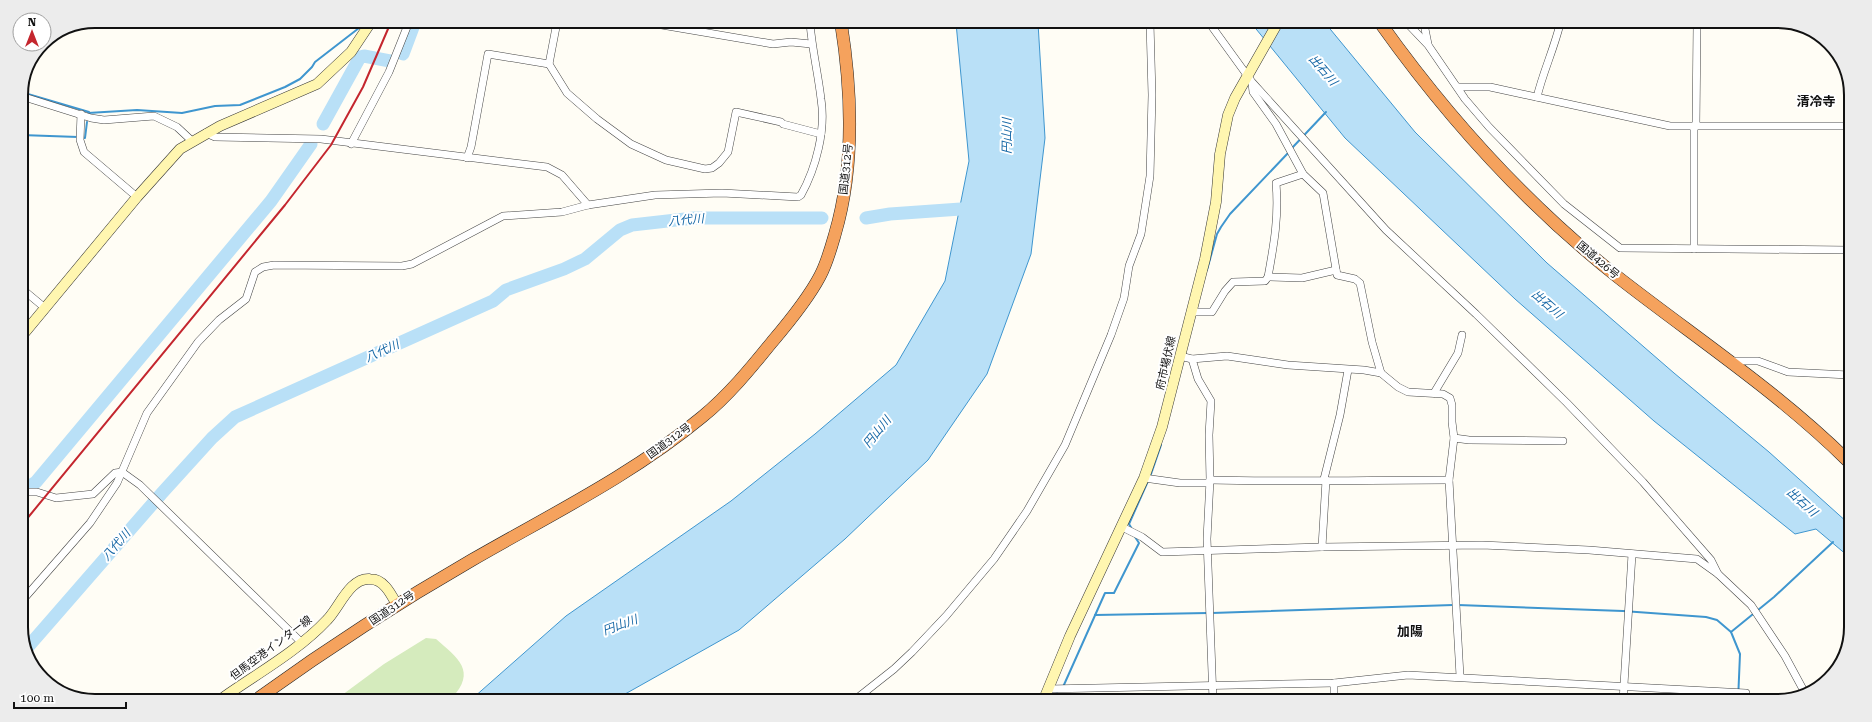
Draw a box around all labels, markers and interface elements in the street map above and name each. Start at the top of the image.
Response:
north arrow [12,12,52,52]
text: N [28,16,37,29]
water label: 出石川 [1306,52,1341,90]
district label: 清冷寺 [1796,94,1836,109]
water label: 円山川 [1000,116,1014,154]
street label: 国道312号 [837,143,855,195]
water label: 八代川 [667,211,707,229]
street label: 国道426号 [1574,238,1622,282]
water label: 出石川 [1529,287,1567,322]
street label: 府市場伏線 [1153,335,1179,391]
water label: 八代川 [363,336,403,365]
water label: 円山川 [860,412,895,450]
street label: 国道312号 [644,421,694,461]
water label: 出石川 [1784,485,1822,521]
water label: 八代川 [99,525,134,563]
street label: 国道312号 [367,588,417,628]
water label: 円山川 [601,612,641,638]
street label: 但馬空港インター線 [228,613,314,683]
district label: 加陽 [1397,624,1423,639]
scale bar [14,684,126,710]
text: 100 m [20,691,54,705]

